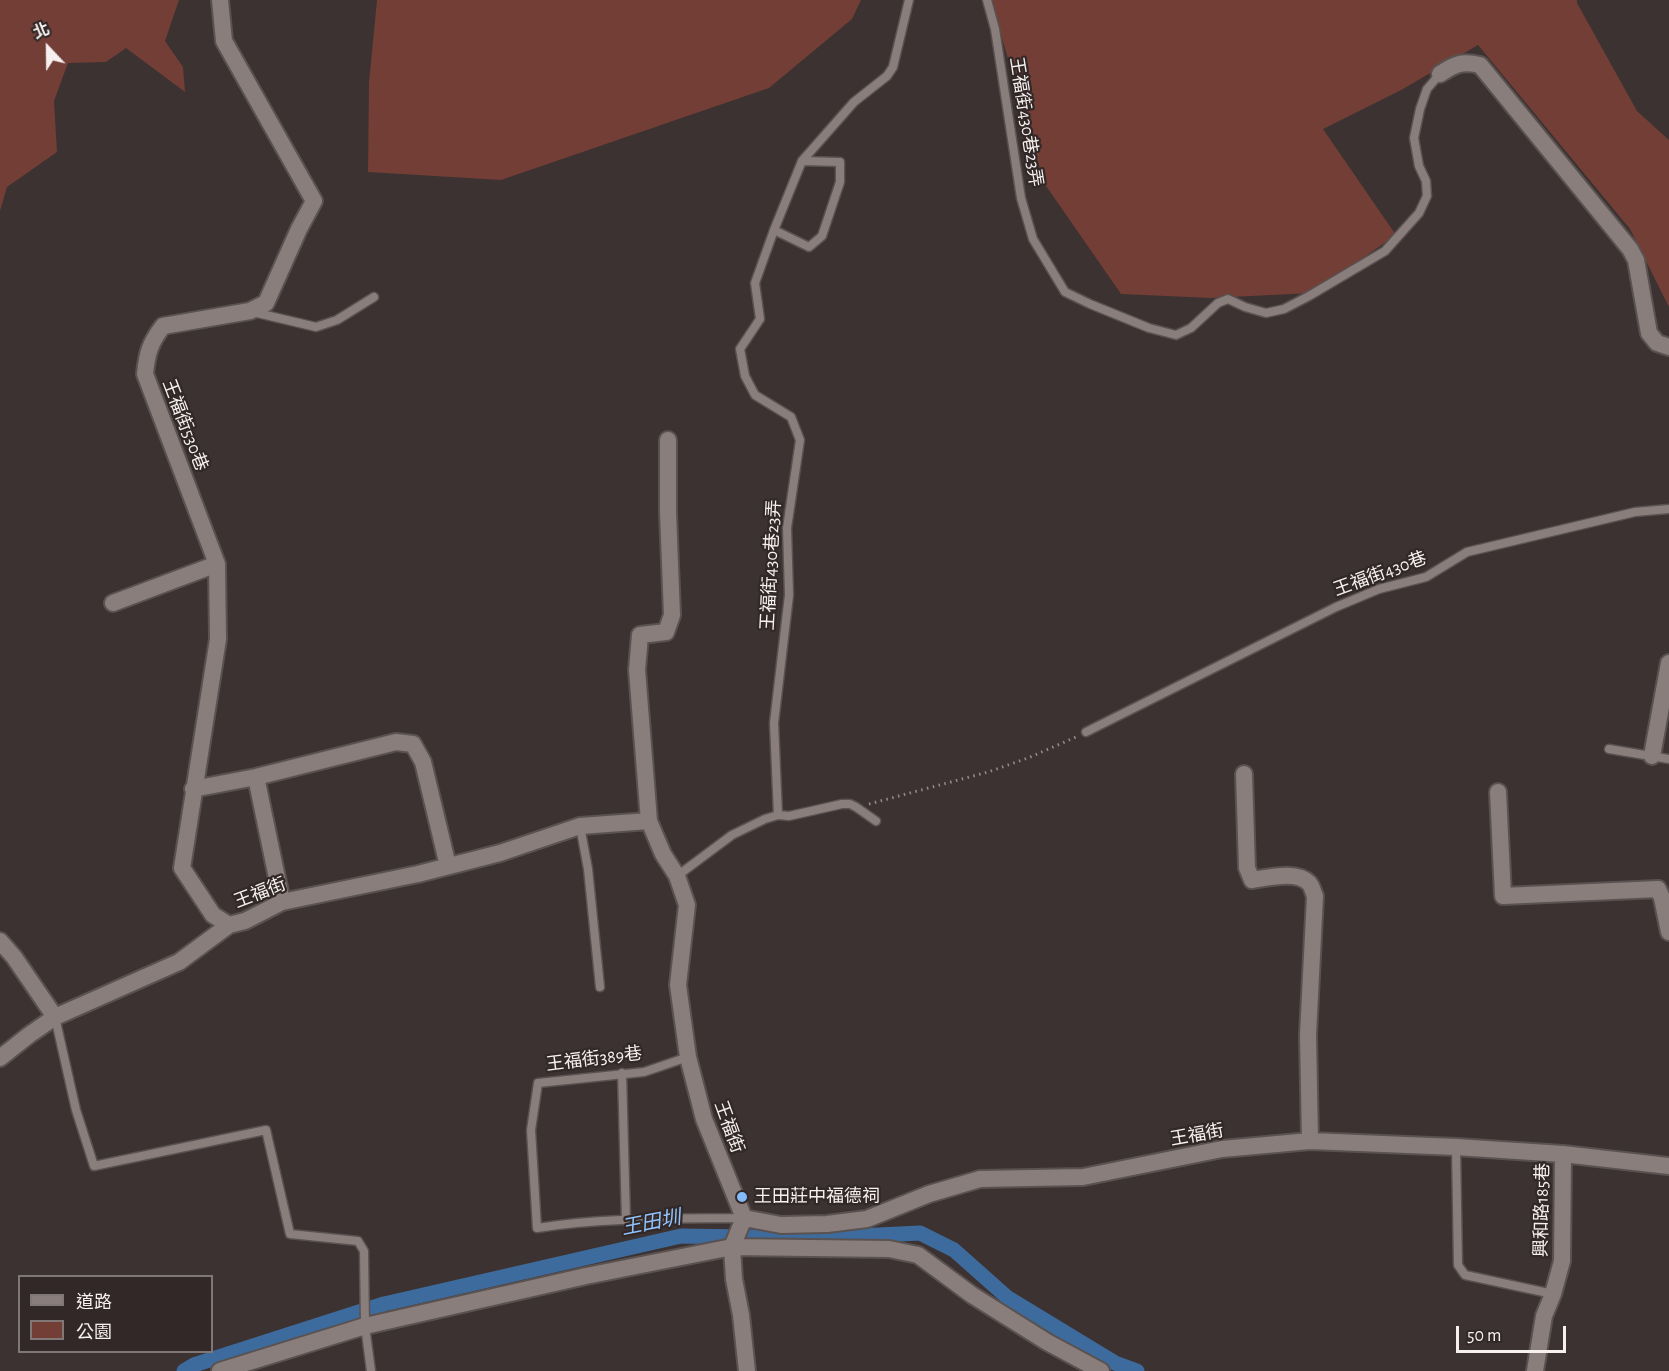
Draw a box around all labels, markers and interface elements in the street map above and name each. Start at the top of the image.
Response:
north arrow [18,18,78,78]
text: 北 [31,21,52,42]
street label: 王福街430巷23弄 [1005,56,1047,188]
street label: 王福街530巷 [158,376,212,474]
street label: 王福街430巷23弄 [757,499,785,631]
street label: 王福街430巷 [1330,547,1430,601]
street label: 王福街 [231,873,289,913]
street label: 王福街389巷 [545,1042,643,1076]
street label: 王福街 [710,1098,748,1156]
street label: 王福街 [1169,1120,1225,1150]
street label: 興和路185巷 [1530,1163,1554,1257]
place label: 王田莊中福德祠 [754,1186,880,1208]
marker: 王田莊中福德祠 [735,1190,749,1204]
water label: 王田圳 [619,1205,683,1241]
legend [18,1275,213,1353]
text: 道路 [76,1294,112,1312]
scale bar [1459,1314,1568,1352]
text: 公園 [76,1324,112,1342]
text: 50 m [1467,1327,1501,1345]

